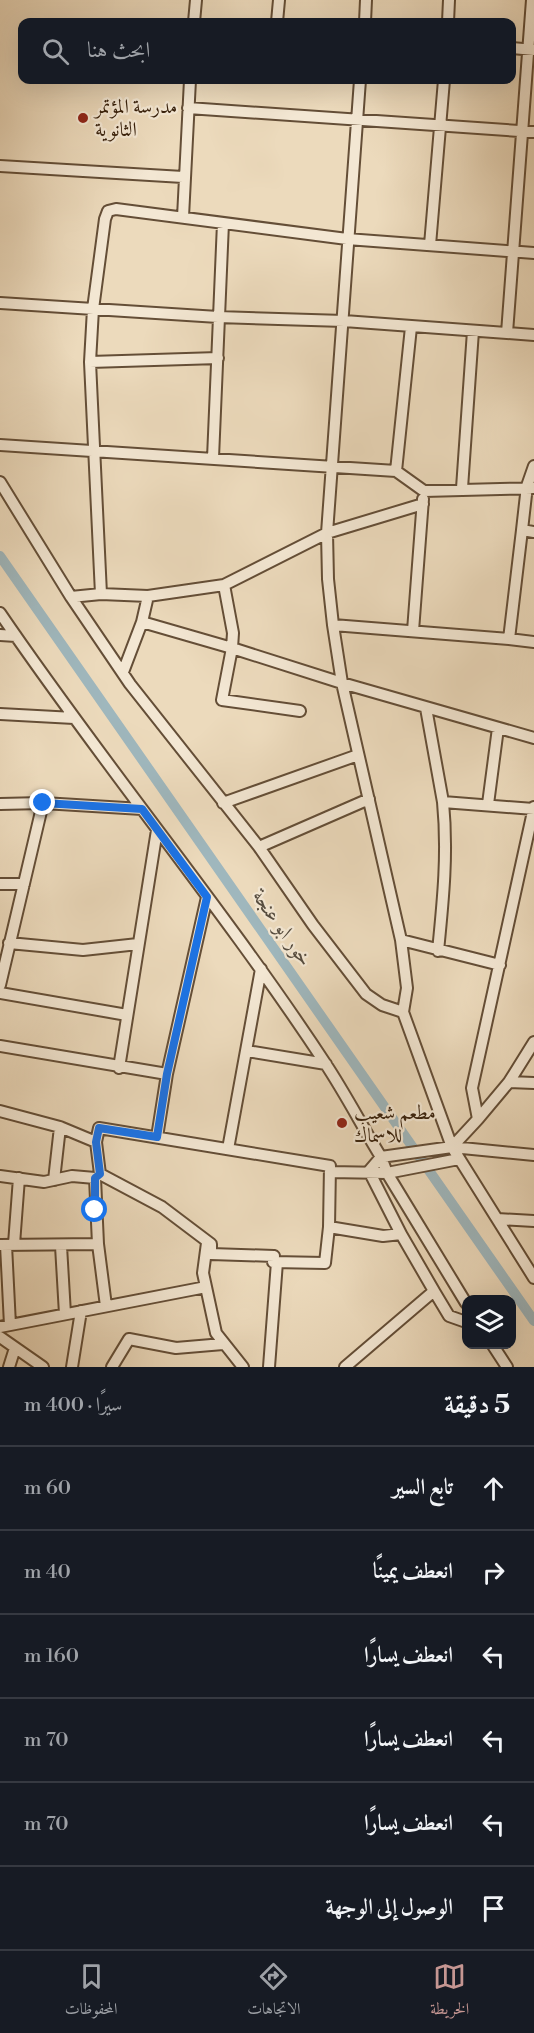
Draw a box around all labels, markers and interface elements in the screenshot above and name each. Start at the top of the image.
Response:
search box [18,18,516,84]
icon: search [39,35,72,68]
text: ابحث هنا [87,37,150,64]
place label: مدرسة المؤتمر الثانوية [93,95,177,143]
marker: مدرسة المؤتمر الثانوية [76,111,90,125]
route end [29,789,55,815]
water label: خور ابو عنجة [245,883,318,972]
place label: مطعم شعيب للاسماك [354,1101,436,1149]
marker: مطعم شعيب للاسماك [335,1116,349,1130]
route start [81,1196,107,1222]
map controls [462,1295,516,1349]
button: layers [462,1295,516,1349]
text: 5 دقيقة [444,1389,510,1421]
text: سيرًا · 400 m [24,1393,122,1418]
icon: ahead [477,1472,510,1505]
text: تابع السير [392,1474,453,1501]
text: 60 m [24,1476,71,1501]
icon: right [477,1556,510,1589]
text: انعطف يمينًا [373,1558,453,1585]
text: 40 m [24,1560,71,1585]
icon: left [477,1640,510,1673]
text: انعطف يسارًا [364,1642,453,1669]
text: 160 m [24,1644,79,1669]
icon: left [477,1724,510,1757]
text: انعطف يسارًا [364,1726,453,1753]
text: 70 m [24,1728,69,1753]
icon: left [477,1808,510,1841]
text: انعطف يسارًا [364,1810,453,1837]
text: 70 m [24,1812,69,1837]
icon: arrive [477,1892,510,1925]
text: الوصول إلى الوجهة [325,1894,453,1921]
tab: المحفوظات [65,1960,118,2024]
tab: الاتجاهات [247,1960,301,2024]
tab: الخريطة [430,1960,469,2024]

